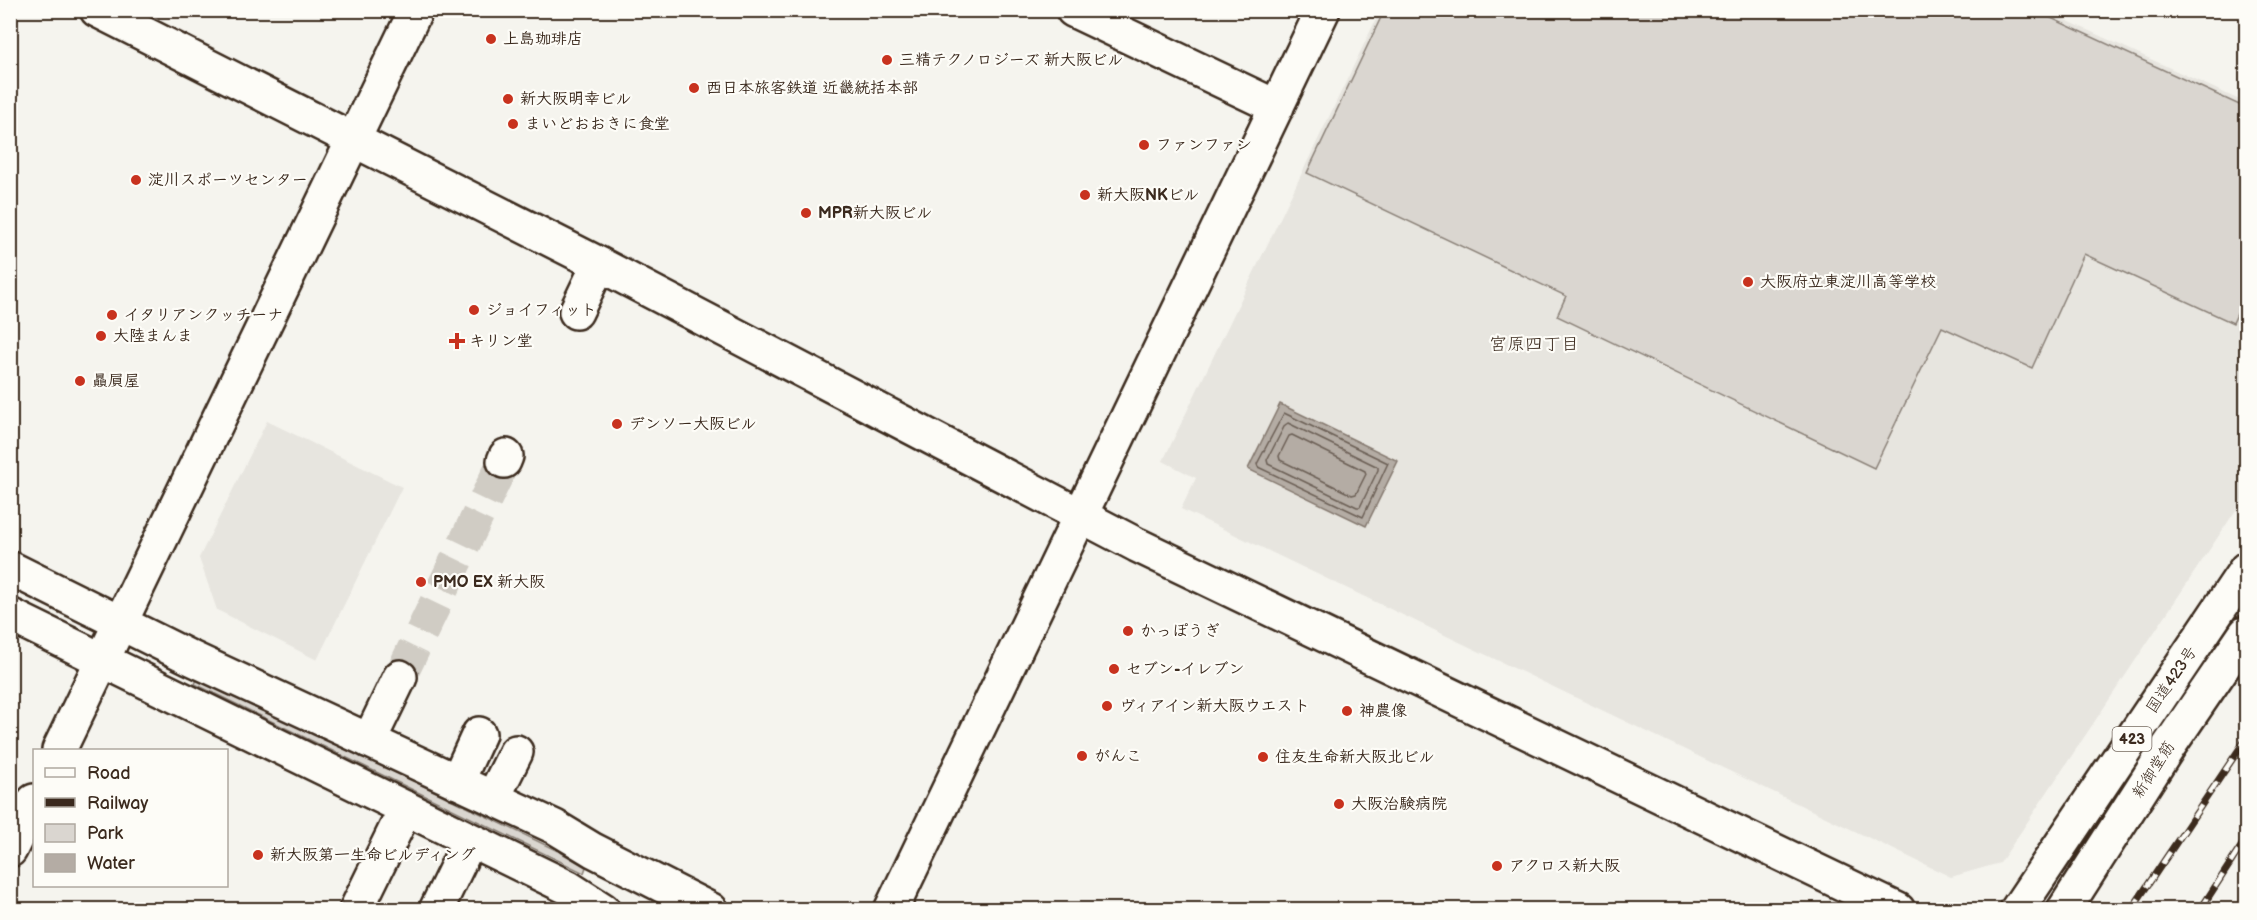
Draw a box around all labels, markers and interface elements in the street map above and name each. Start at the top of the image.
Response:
place label: 上島珈琲店 [503,30,583,49]
marker: 上島珈琲店 [484,32,498,46]
place label: 三精テクノロジーズ 新大阪ビル [899,51,1123,70]
marker: 三精テクノロジーズ 新大阪ビル [880,53,894,67]
place label: 西日本旅客鉄道 近畿統括本部 [706,79,918,98]
marker: 西日本旅客鉄道 近畿統括本部 [687,81,701,95]
place label: 新大阪明幸ビル [520,90,632,109]
marker: 新大阪明幸ビル [501,92,515,106]
place label: まいどおおきに食堂 [525,115,670,134]
marker: まいどおおきに食堂 [506,117,520,131]
place label: ファンファン [1156,136,1252,155]
marker: ファンファン [1137,138,1151,152]
place label: 淀川スポーツセンター [148,171,308,190]
marker: 淀川スポーツセンター [129,173,143,187]
place label: 新大阪NKビル [1097,186,1200,205]
marker: 新大阪NKビル [1078,188,1092,202]
place label: MPR新大阪ビル [818,204,932,223]
marker: MPR新大阪ビル [799,206,813,220]
place label: 大阪府立東淀川高等学校 [1760,273,1936,292]
marker: 大阪府立東淀川高等学校 [1741,275,1755,289]
place label: ジョイフィット [486,301,597,320]
marker: ジョイフィット [467,303,481,317]
place label: イタリアンクッチーナ [124,306,283,325]
marker: イタリアンクッチーナ [105,308,119,322]
place label: 大陸まんま [113,327,193,346]
marker: 大陸まんま [94,329,108,343]
place label: キリン堂 [469,332,533,351]
marker: キリン堂 [450,334,464,348]
district label: 宮原四丁目 [1489,334,1579,355]
place label: 贔屓屋 [92,372,140,391]
marker: 贔屓屋 [73,374,87,388]
place label: デンソー大阪ビル [629,415,757,434]
marker: デンソー大阪ビル [610,417,624,431]
place label: PMO EX 新大阪 [433,573,545,592]
marker: PMO EX 新大阪 [414,575,428,589]
place label: かっぽうぎ [1140,622,1220,641]
marker: かっぽうぎ [1121,624,1135,638]
street label: 国道423号 [2143,643,2201,717]
place label: セブン-イレブン [1126,660,1245,679]
marker: セブン-イレブン [1107,662,1121,676]
place label: ヴィアイン新大阪ウエスト [1119,697,1310,716]
marker: ヴィアイン新大阪ウエスト [1100,699,1114,713]
place label: 神農像 [1359,702,1407,721]
marker: 神農像 [1340,704,1354,718]
road number: 423 [2112,727,2152,751]
street label: 新御堂筋 [2129,738,2179,802]
place label: がんこ [1094,747,1142,766]
place label: 住友生命新大阪北ビル [1275,748,1435,767]
legend [33,749,228,887]
marker: がんこ [1075,749,1089,763]
marker: 住友生命新大阪北ビル [1256,750,1270,764]
text: Road [87,763,131,784]
text: Railway [87,793,149,814]
place label: 大阪治験病院 [1351,795,1447,814]
marker: 大阪治験病院 [1332,797,1346,811]
text: Park [87,823,123,844]
place label: 新大阪第一生命ビルディング [270,846,476,865]
marker: 新大阪第一生命ビルディング [251,848,265,862]
text: Water [87,853,135,874]
place label: アクロス新大阪 [1509,857,1620,876]
marker: アクロス新大阪 [1490,859,1504,873]

